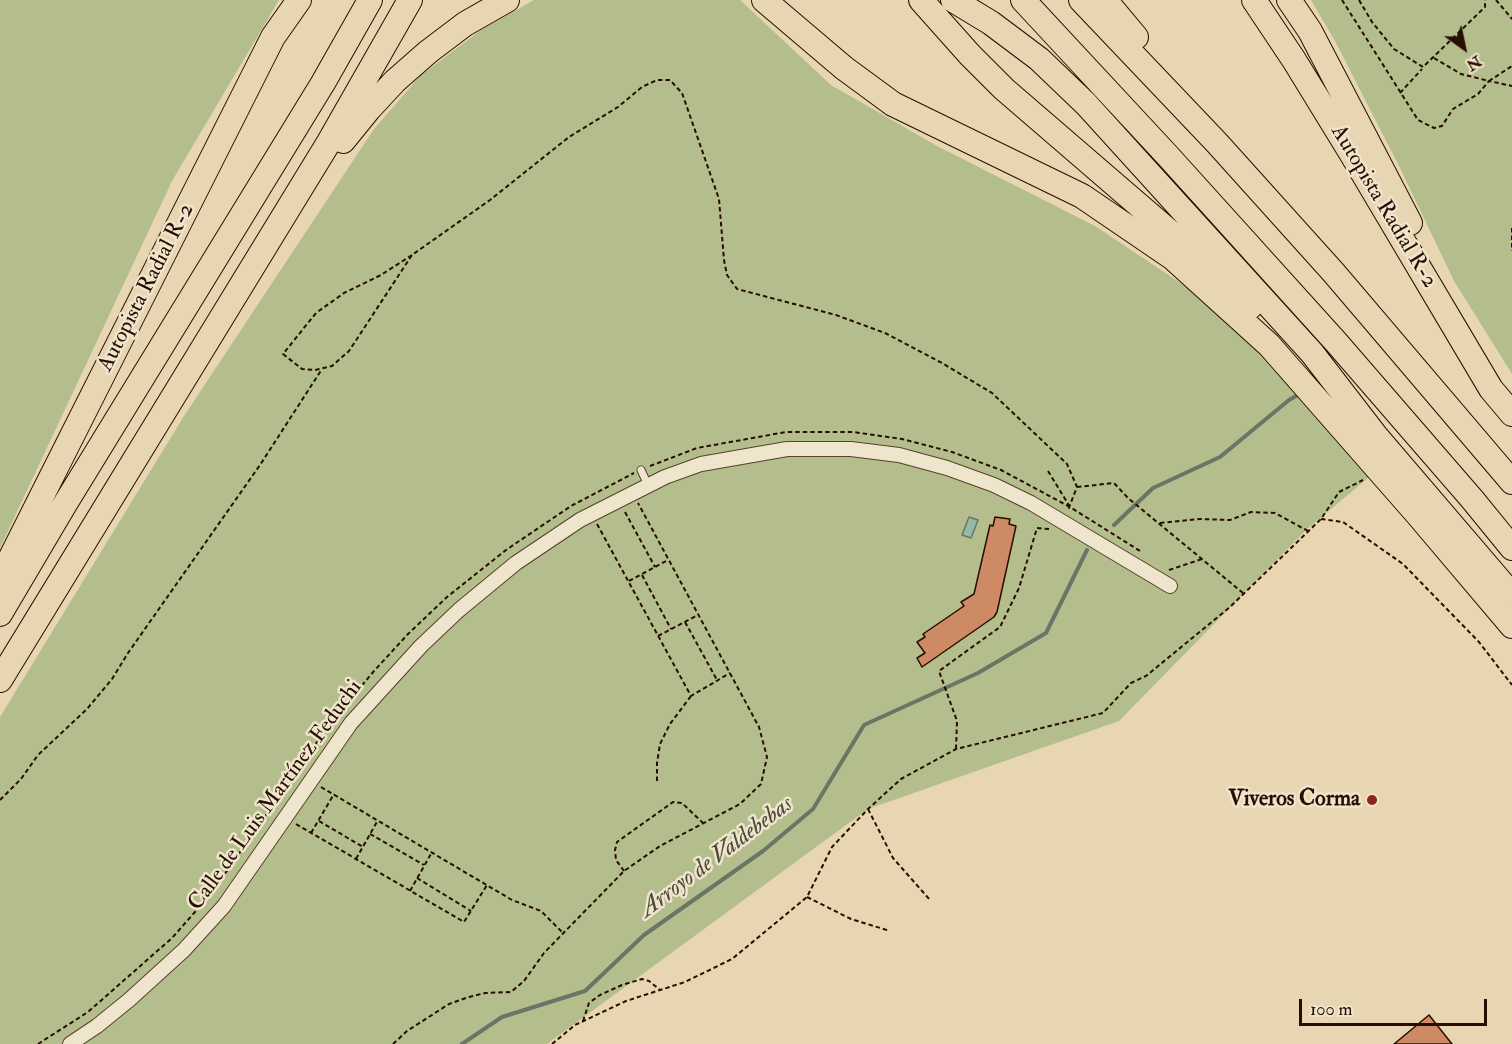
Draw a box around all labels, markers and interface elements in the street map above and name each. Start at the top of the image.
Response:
north arrow [1434,18,1494,78]
text: N [1462,51,1485,75]
street label: Autopista Radial R-2 [1324,121,1442,293]
street label: Autopista Radial R-2 [93,200,201,376]
street label: Calle de Luis Martínez Feduchi [184,676,368,916]
place label: Viveros Corma [1228,787,1360,813]
water label: Arroyo de Valdebebas [635,791,799,925]
marker: Viveros Corma [1365,793,1379,807]
scale bar [1302,987,1490,1025]
text: 100 m [1310,998,1353,1021]

